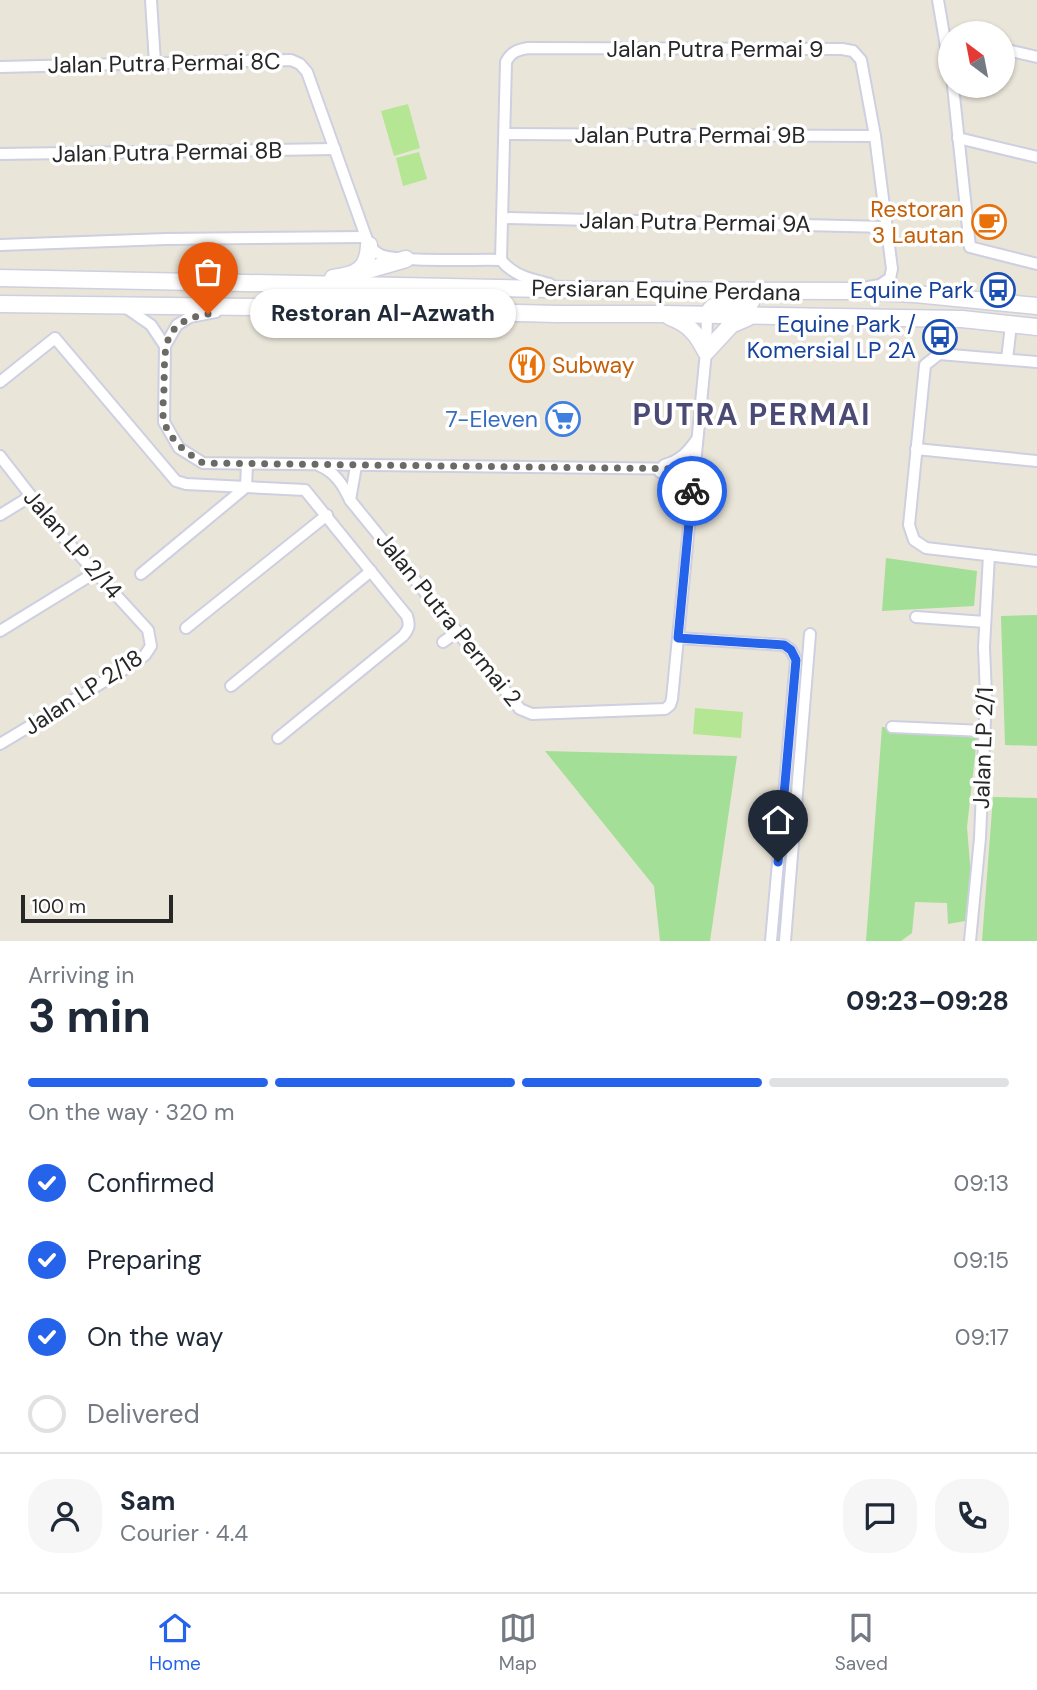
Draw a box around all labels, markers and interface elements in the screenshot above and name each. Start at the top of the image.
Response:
north arrow [938,21,1015,98]
map controls [938,21,1015,98]
street label: Jalan Putra Permai 9 [606,34,824,64]
street label: Jalan Putra Permai 8C [47,46,281,80]
street label: Jalan Putra Permai 9B [575,120,805,150]
street label: Jalan Putra Permai 8B [52,135,282,169]
place label: Restoran 3 Lautan [870,194,964,250]
cafe icon: Restoran 3 Lautan [970,203,1008,241]
street label: Jalan Putra Permai 9A [579,205,811,239]
pin [178,242,238,314]
icon: bag [189,253,227,291]
bus stop icon: Equine Park [979,271,1017,309]
street label: Persiaran Equine Perdana [531,273,801,307]
place label: Equine Park [850,275,974,305]
callout: Restoran Al-Azwath [250,290,516,338]
text: Restoran Al-Azwath [271,298,495,328]
place label: Equine Park / Komersial LP 2A [747,309,916,365]
bus stop icon: Equine Park / Komersial LP 2A [921,318,959,356]
restaurant icon: Subway [508,346,546,384]
place label: Subway [552,350,635,380]
district label: PUTRA PERMAI [633,395,871,434]
supermarket icon: 7-Eleven [544,400,582,438]
place label: 7-Eleven [446,404,538,434]
courier [657,456,727,526]
icon: bike [673,472,711,510]
street label: Jalan LP 2/14 [17,483,129,605]
street label: Jalan Putra Permai 2 [369,526,529,712]
street label: Jalan LP 2/18 [18,642,148,742]
street label: Jalan LP 2/1 [966,687,1000,809]
pin [748,790,808,862]
icon: home [759,801,797,839]
scale bar [21,892,173,924]
text: 100 m [32,894,86,919]
text: Arriving in [28,960,134,990]
text: 09:23–09:28 [846,984,1009,1018]
text: 3 min [28,986,151,1046]
text: On the way · 320 m [28,1097,234,1127]
icon: check [28,1164,66,1202]
text: Confirmed [87,1166,214,1200]
text: 09:13 [953,1168,1009,1198]
icon: check [28,1241,66,1279]
text: Preparing [87,1243,202,1277]
text: 09:15 [953,1245,1009,1275]
icon: check [28,1318,66,1356]
text: On the way [87,1320,223,1354]
text: 09:17 [955,1322,1009,1352]
text: Delivered [87,1397,200,1431]
button: person [28,1479,102,1553]
button: chat [843,1479,917,1553]
button: phone [935,1479,1009,1553]
text: Sam [120,1484,175,1518]
text: Courier · 4.4 [120,1518,248,1548]
tab: Home [149,1609,201,1676]
tab: Map [499,1609,537,1676]
tab: Saved [835,1609,888,1676]

